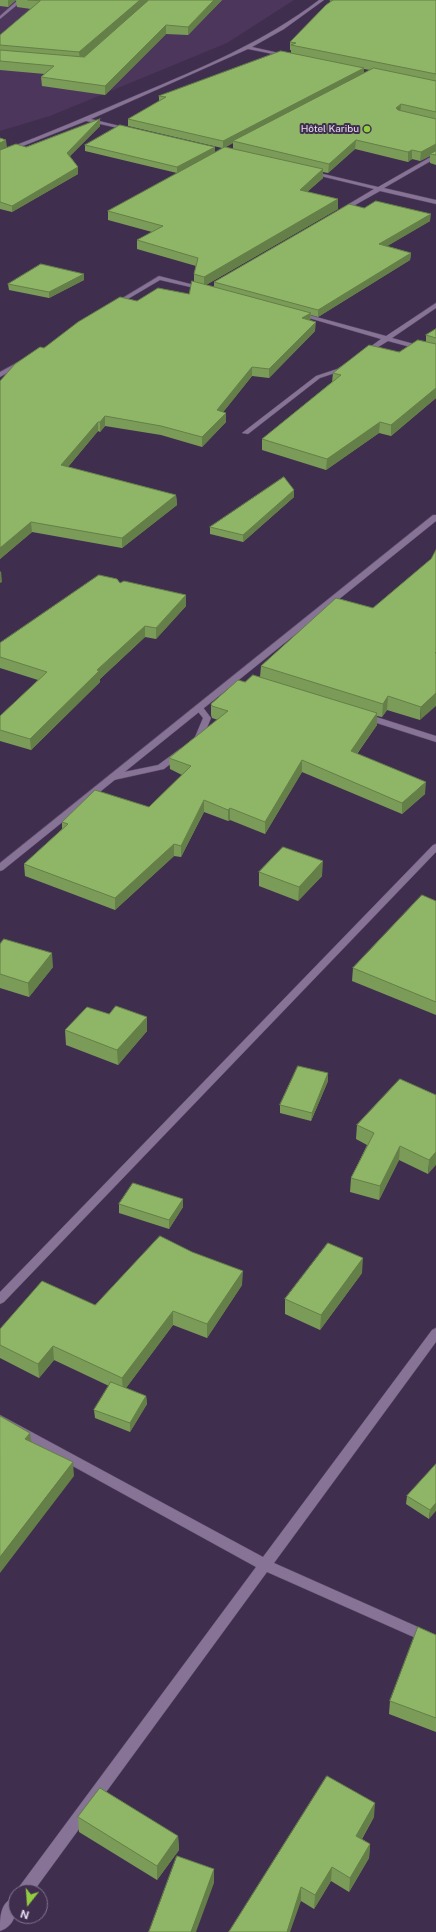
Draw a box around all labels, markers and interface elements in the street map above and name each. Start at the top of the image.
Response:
place label: Hôtel Karibu [301,123,359,135]
marker: Hôtel Karibu [362,124,372,134]
north arrow [8,1884,48,1924]
text: N [19,1908,31,1922]

